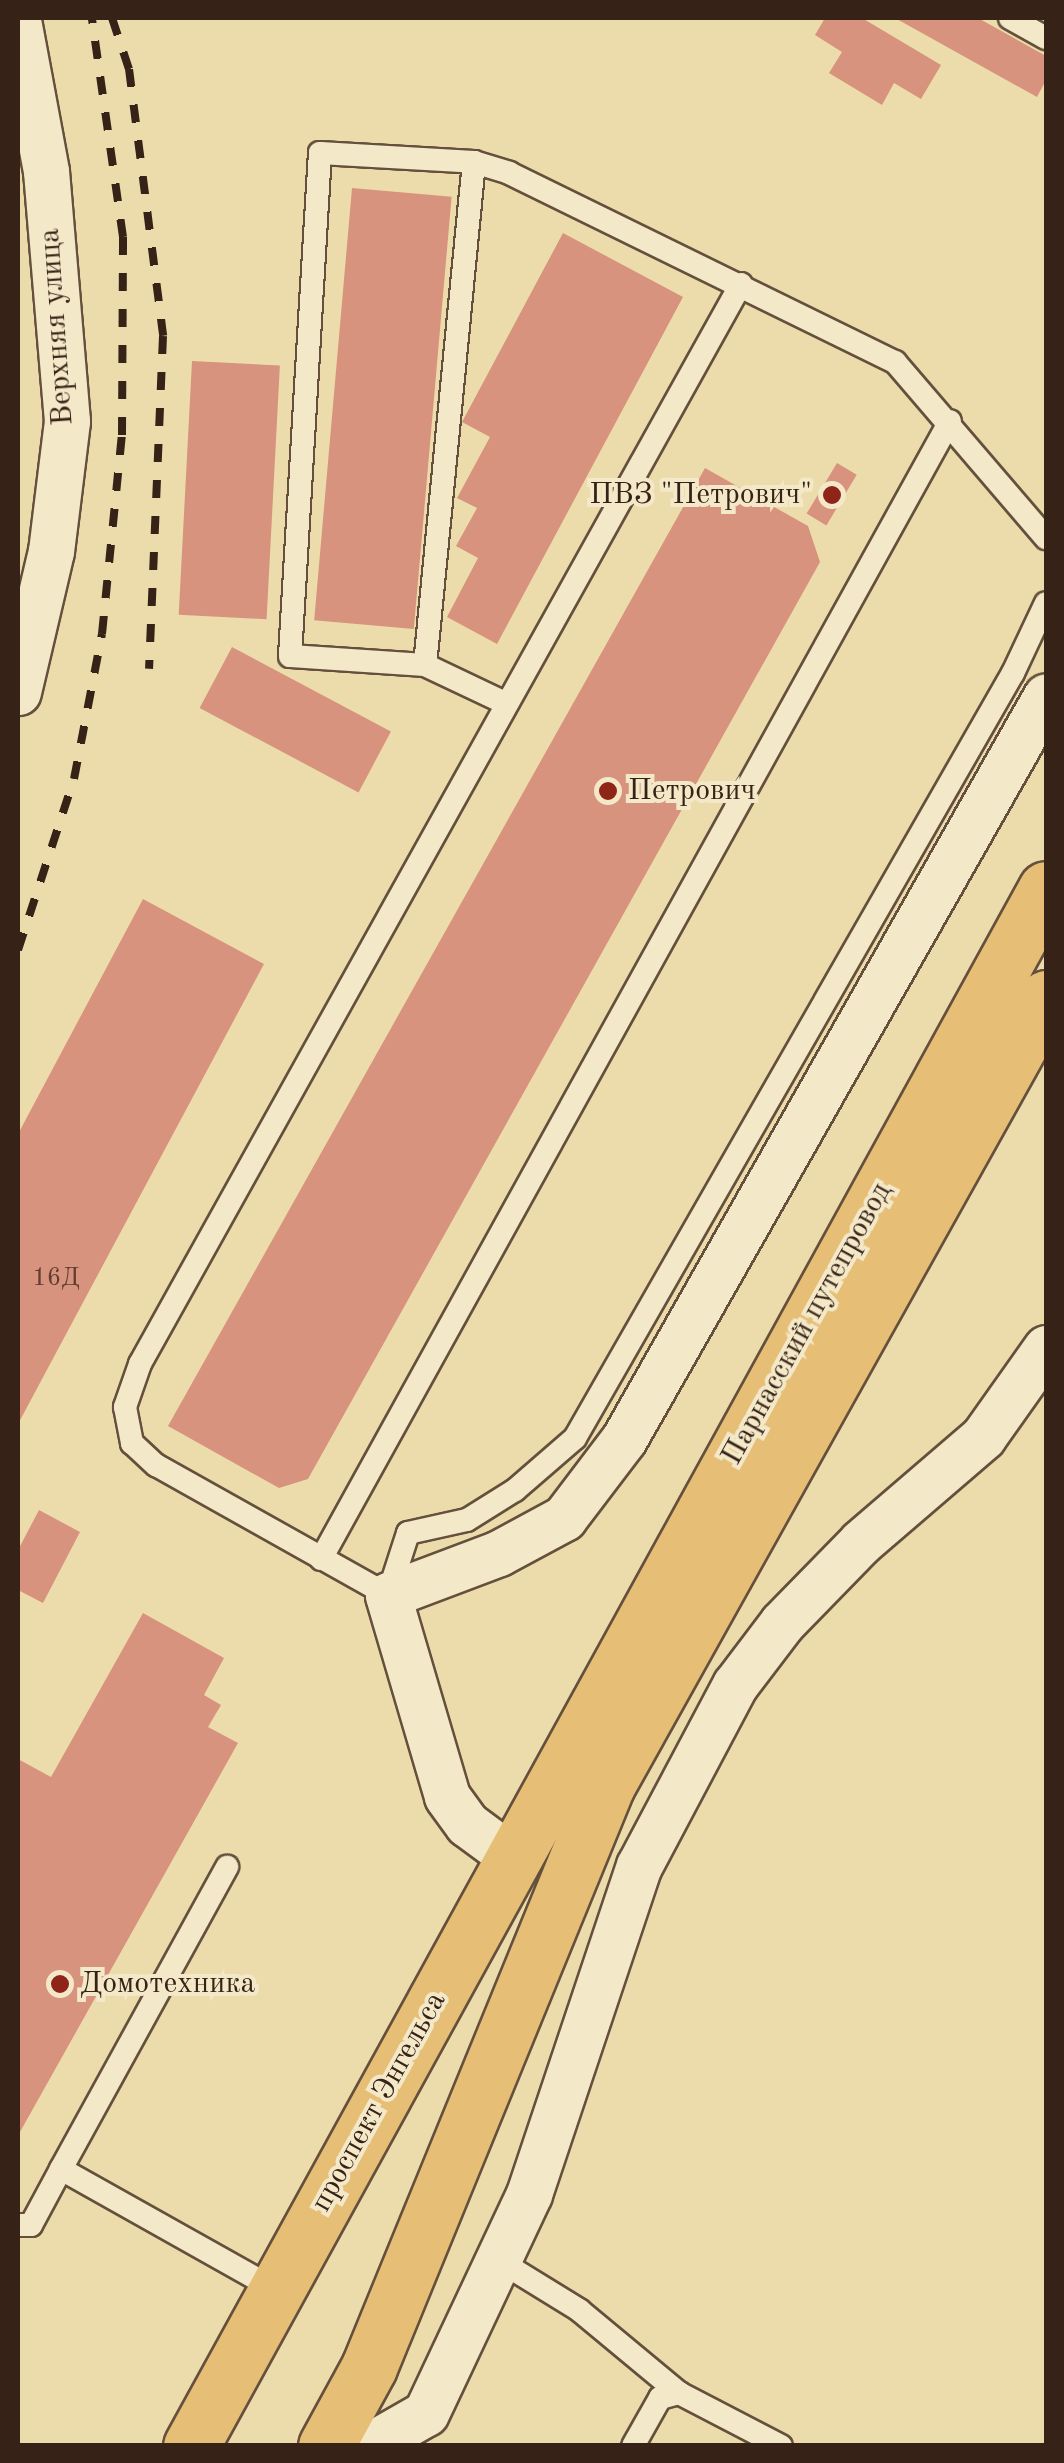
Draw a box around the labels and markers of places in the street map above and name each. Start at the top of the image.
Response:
place label: ПВЗ "Петрович" [589,477,812,513]
marker: ПВЗ "Петрович" [821,484,843,506]
place label: Петрович [628,773,756,809]
marker: Петрович [597,780,619,802]
place label: Домотехника [80,1966,255,2002]
marker: Домотехника [49,1973,71,1995]

